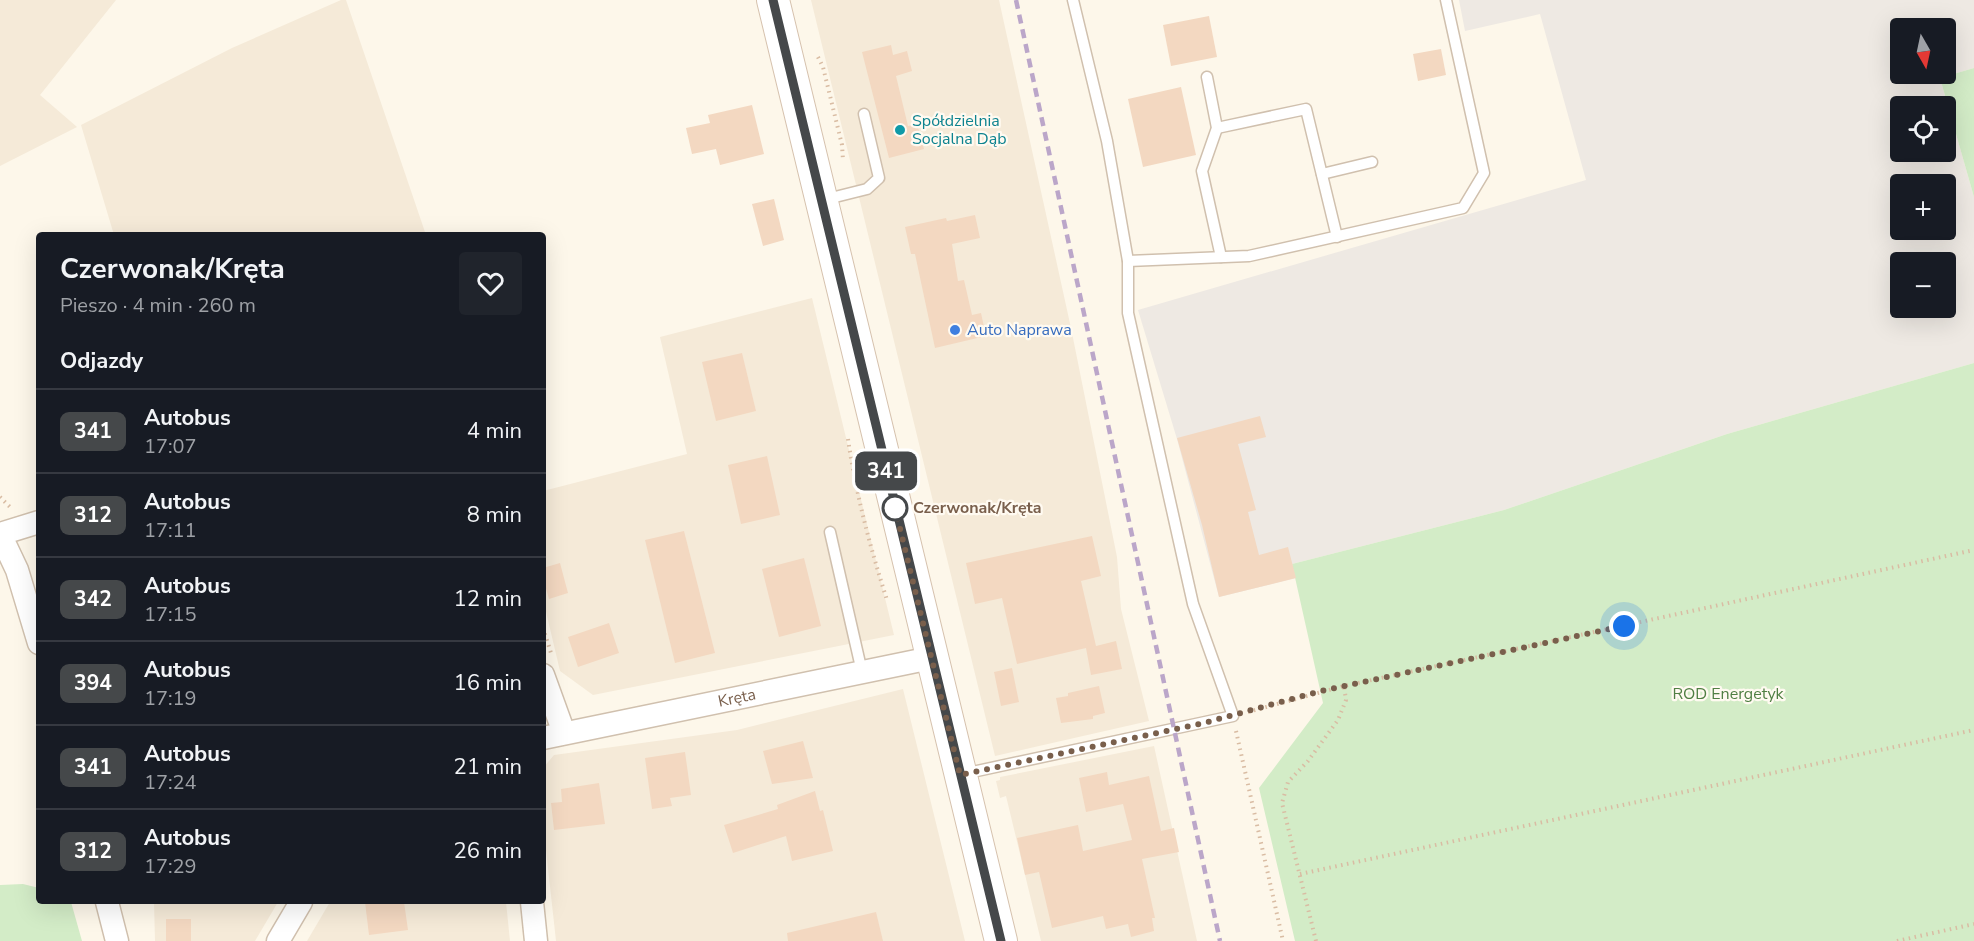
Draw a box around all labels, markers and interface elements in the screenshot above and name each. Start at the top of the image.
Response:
north arrow [1890,18,1956,84]
map controls [1890,18,1956,318]
button: locate [1890,96,1956,162]
place label: Spółdzielnia Socjalna Dąb [912,110,1007,150]
marker: Spółdzielnia Socjalna Dąb [893,123,907,137]
button: + [1890,174,1956,240]
text: Czerwonak/Kręta [60,250,285,288]
button: heart [459,252,522,315]
button: − [1890,252,1956,318]
text: Pieszo · 4 min · 260 m [60,292,256,319]
place label: Auto Naprawa [967,319,1072,341]
marker: Auto Naprawa [948,323,962,337]
text: Odjazdy [60,346,143,376]
text: Autobus [144,403,231,433]
text: 4 min [467,416,522,446]
text: 341 [74,417,112,445]
text: 17:07 [144,433,197,460]
line badge: 341 [852,452,920,490]
text: 341 [867,457,905,485]
text: Autobus [144,487,231,517]
marker: Czerwonak/Kręta [882,495,908,521]
place label: Czerwonak/Kręta [913,497,1041,519]
text: 8 min [467,500,522,530]
text: 312 [74,501,112,529]
text: 17:11 [144,517,197,544]
text: Autobus [144,571,231,601]
text: 12 min [454,584,522,614]
text: 342 [74,585,112,613]
text: 17:15 [144,601,197,628]
your location [1609,611,1639,641]
text: Autobus [144,655,231,685]
text: 16 min [454,668,522,698]
text: 394 [74,669,112,697]
street label: Kręta [716,683,758,713]
park label: ROD Energetyk [1672,683,1785,705]
text: 17:19 [144,685,197,712]
text: Autobus [144,739,231,769]
text: 21 min [454,752,522,782]
text: 341 [74,753,112,781]
text: 17:24 [144,769,197,796]
text: Autobus [144,823,231,853]
text: 26 min [454,836,522,866]
text: 312 [74,837,112,865]
text: 17:29 [144,853,197,880]

